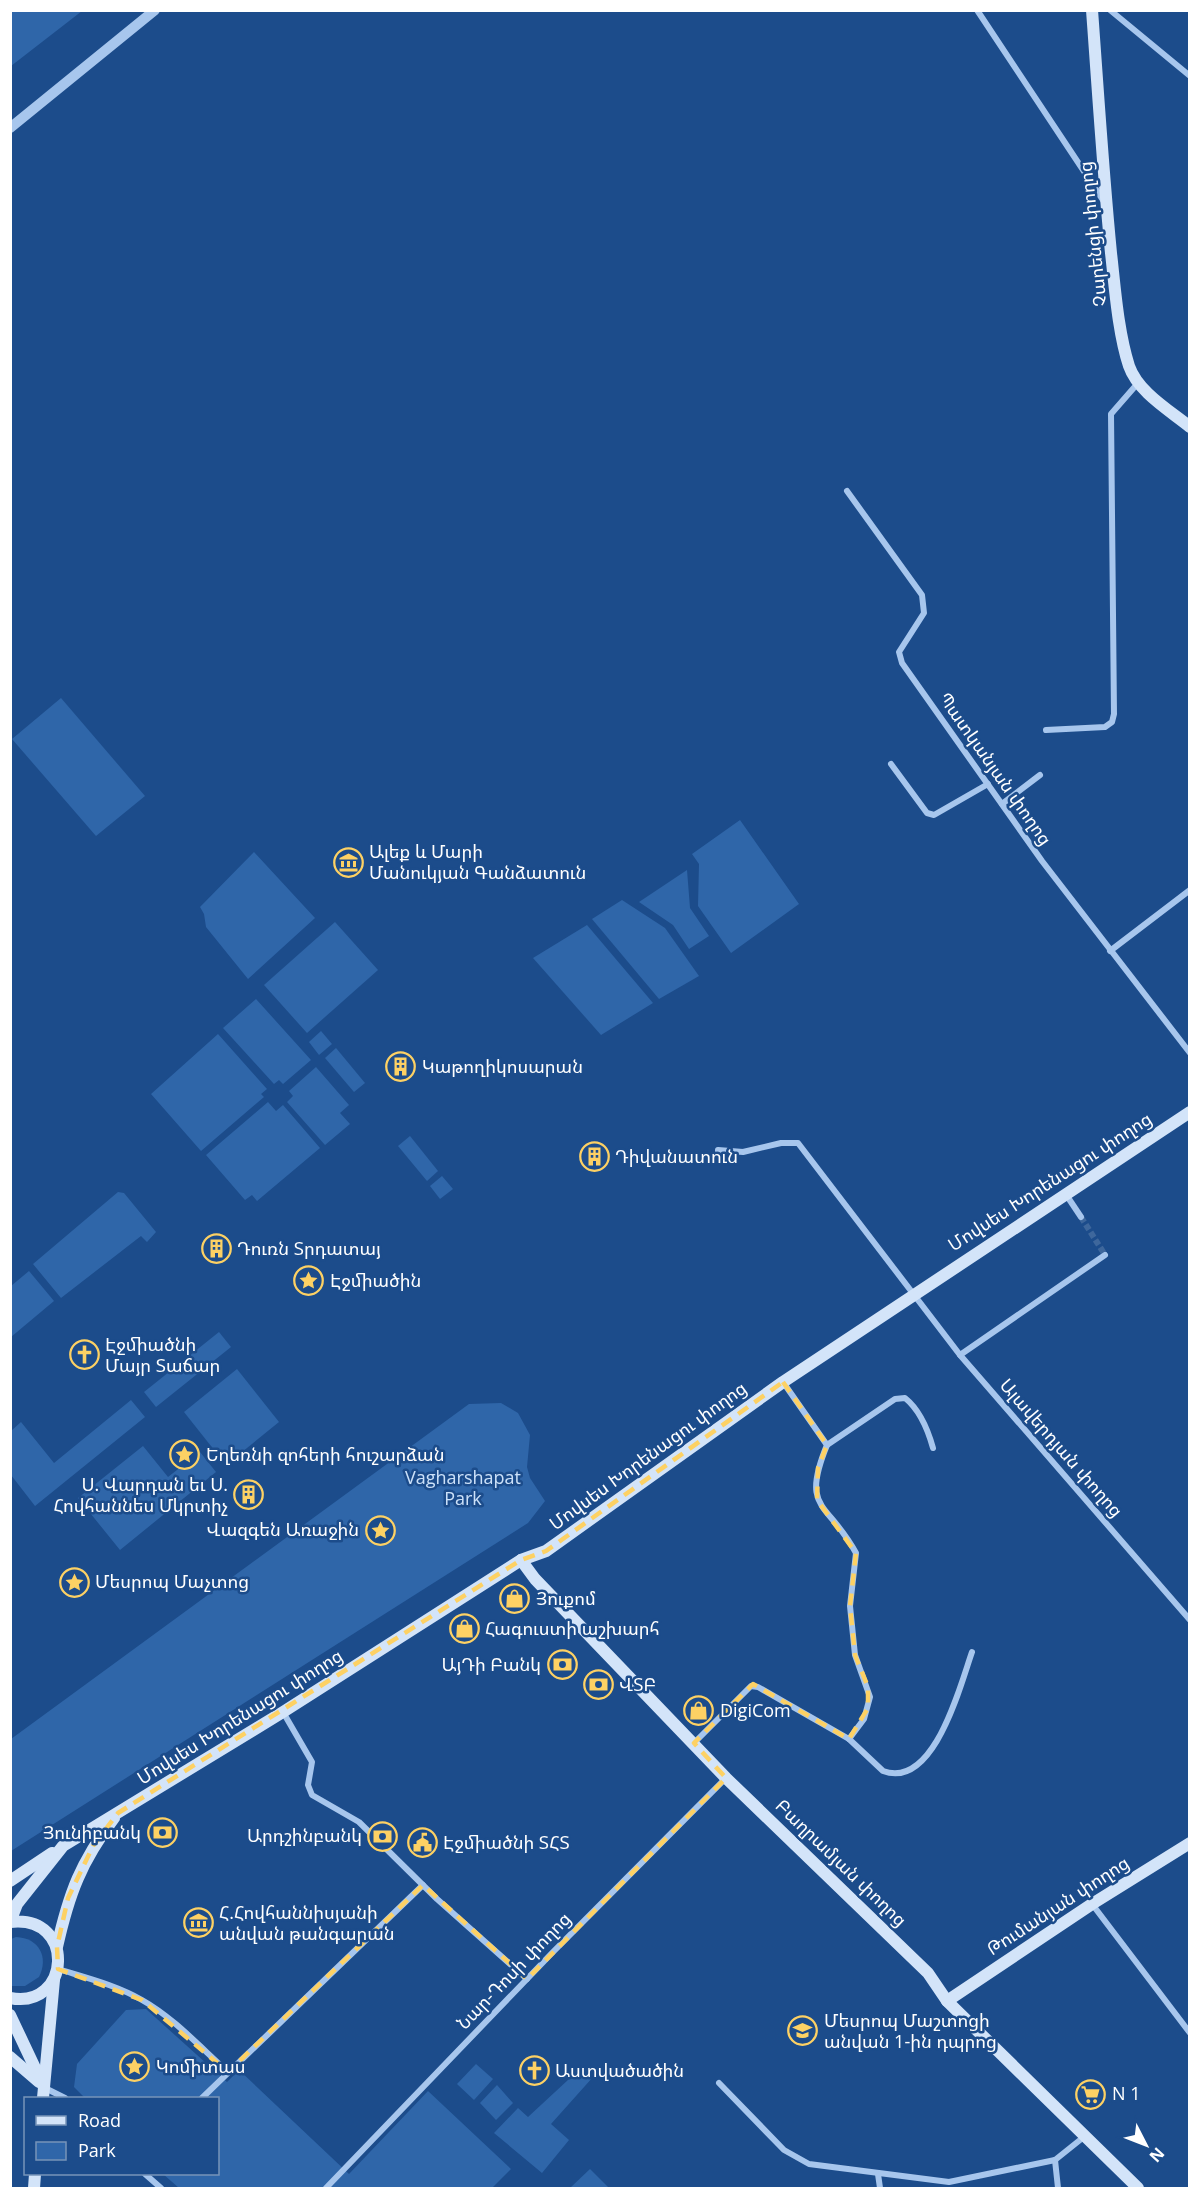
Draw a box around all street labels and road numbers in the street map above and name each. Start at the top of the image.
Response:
street label: Չարենցի փողոց [1072,160,1112,308]
street label: Պատկանյան փողոց [934,687,1058,850]
street label: Մովսես Խորենացու փողոց [943,1106,1156,1256]
street label: Ալավերդյան փողոց [995,1373,1129,1522]
street label: Մովսես Խորենացու փողոց [544,1375,751,1535]
street label: Մովսես Խորենացու փողոց [132,1643,347,1789]
street label: Բաղրամյան փողոց [771,1793,913,1931]
street label: Թումանյան փողոց [982,1850,1133,1960]
street label: Նար-Դոսի փողոց [451,1906,576,2034]

